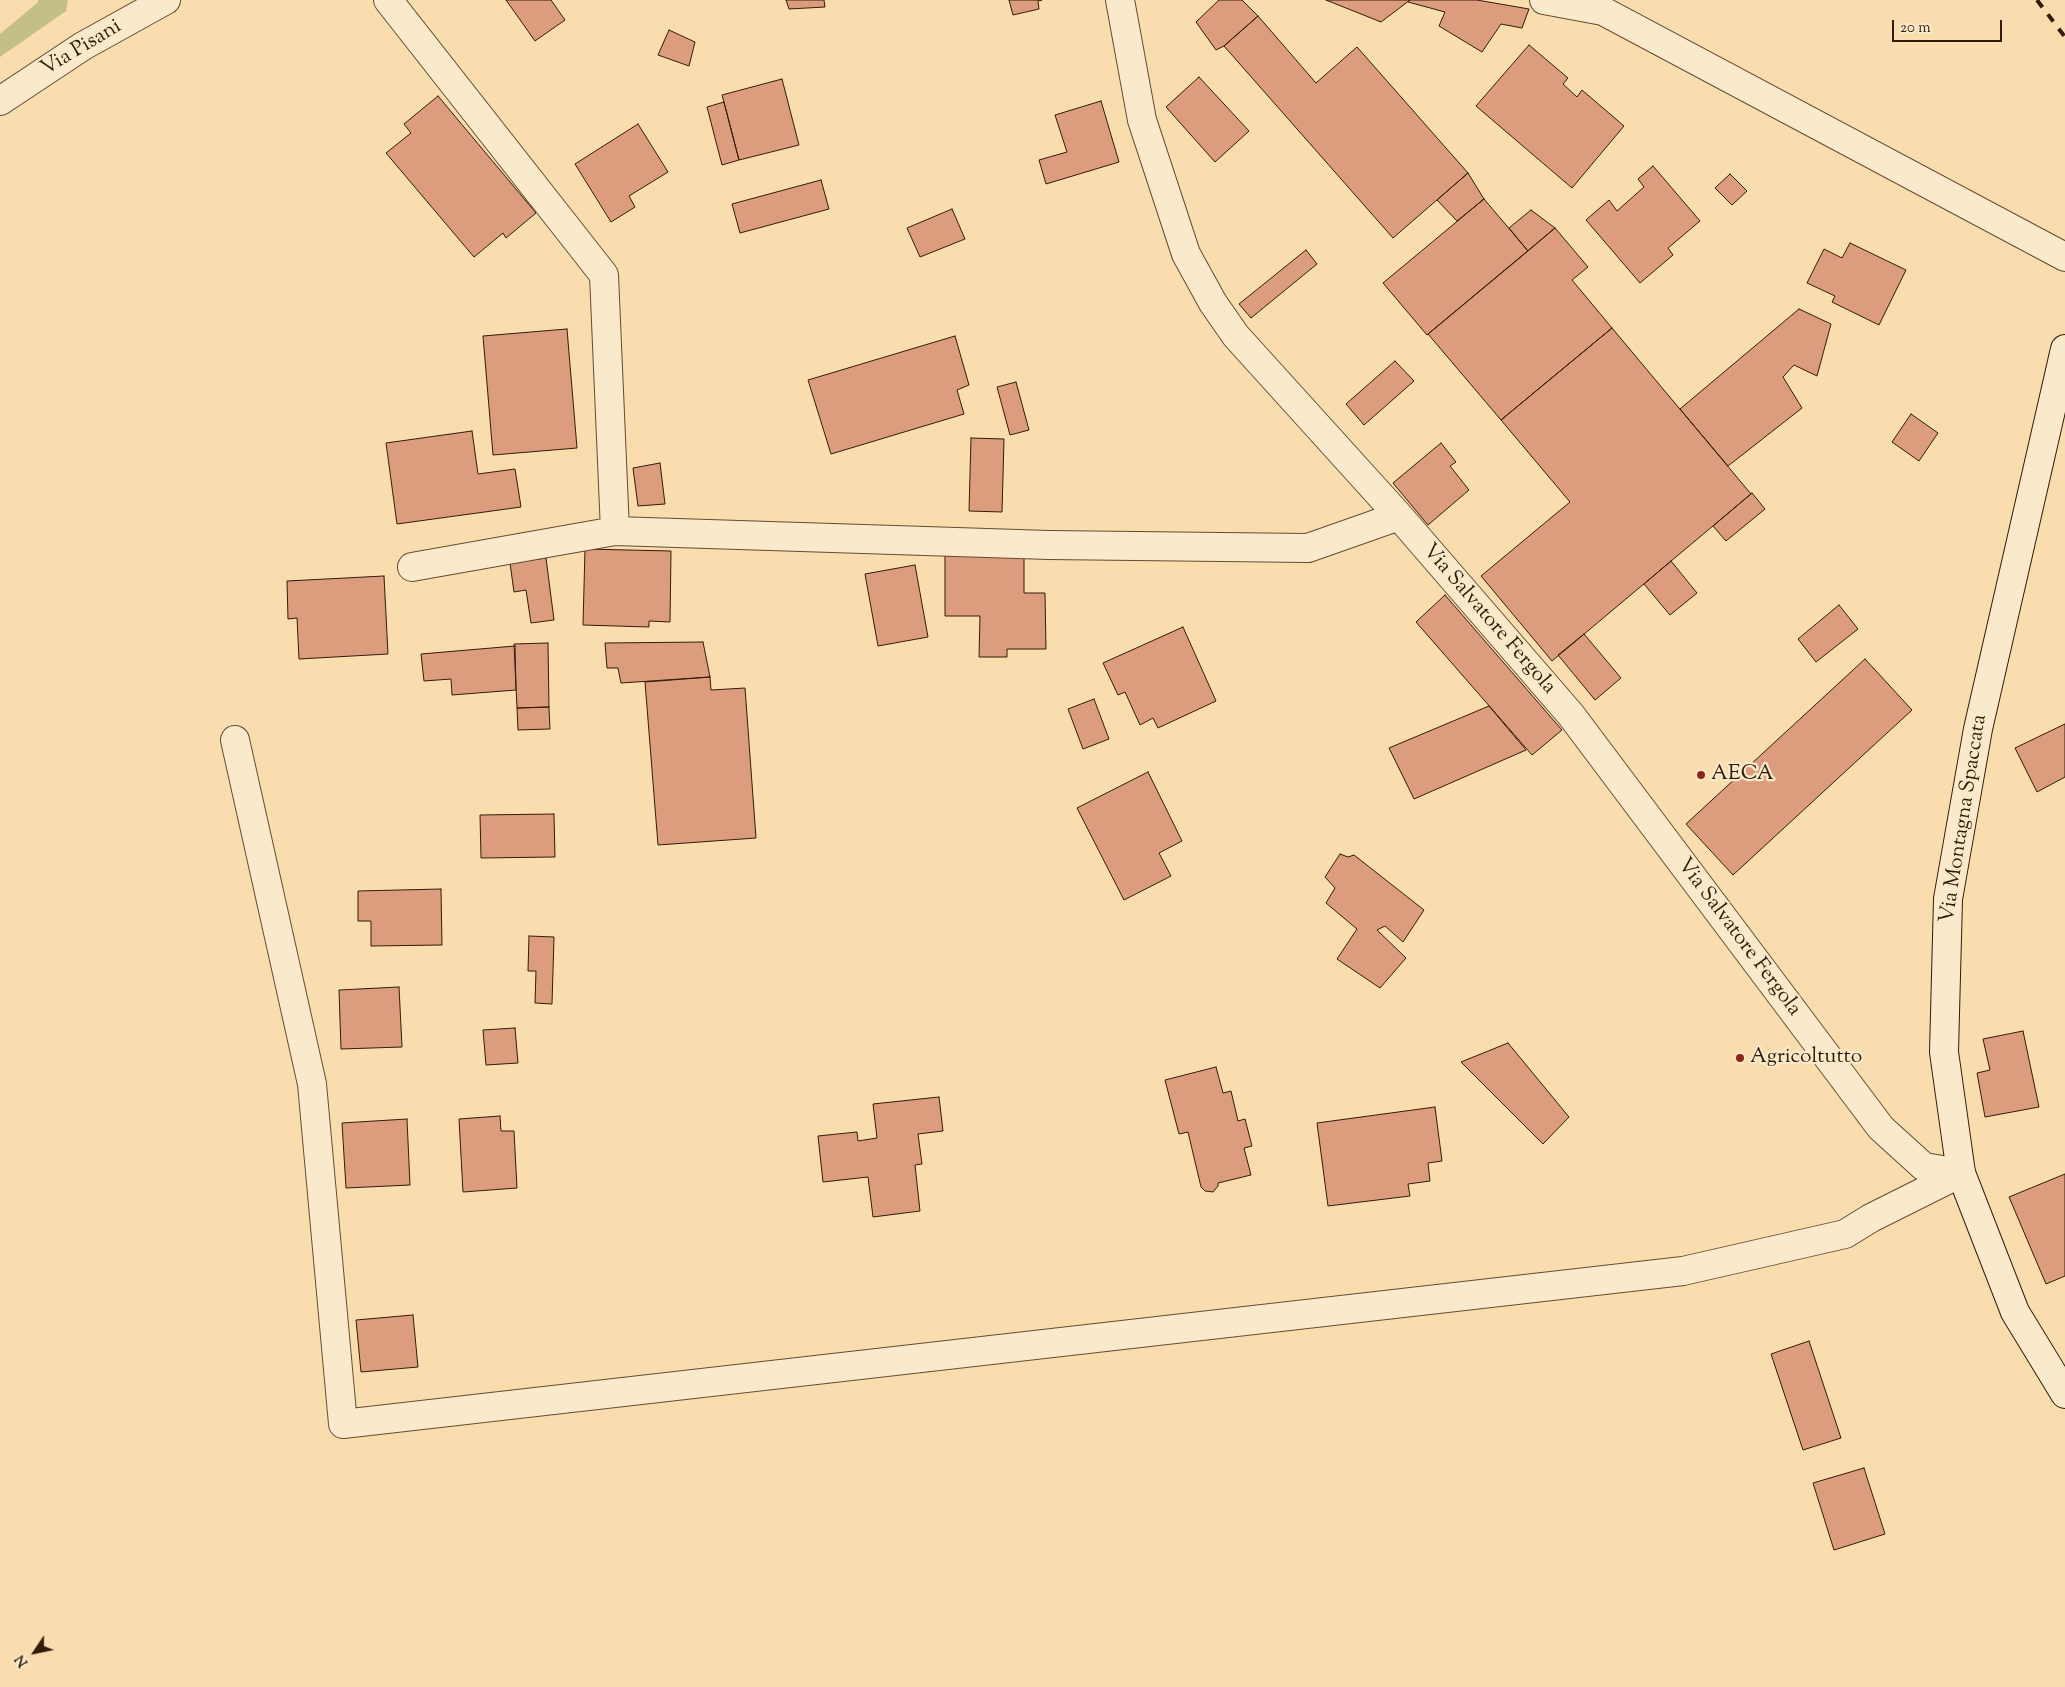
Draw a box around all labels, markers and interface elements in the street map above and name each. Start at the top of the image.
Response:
scale bar [1895,10,2005,42]
street label: Via Pisani [37,15,127,83]
text: 20 m [1900,18,1931,39]
street label: Via Salvatore Fergola [1416,540,1560,700]
street label: Via Montagna Spaccata [1936,713,1994,925]
place label: AECA [1711,762,1774,788]
marker: AECA [1695,769,1707,781]
street label: Via Salvatore Fergola [1670,854,1806,1022]
place label: Agricoltutto [1750,1045,1862,1071]
marker: Agricoltutto [1734,1052,1746,1064]
north arrow [10,1627,60,1677]
text: N [11,1650,34,1671]

